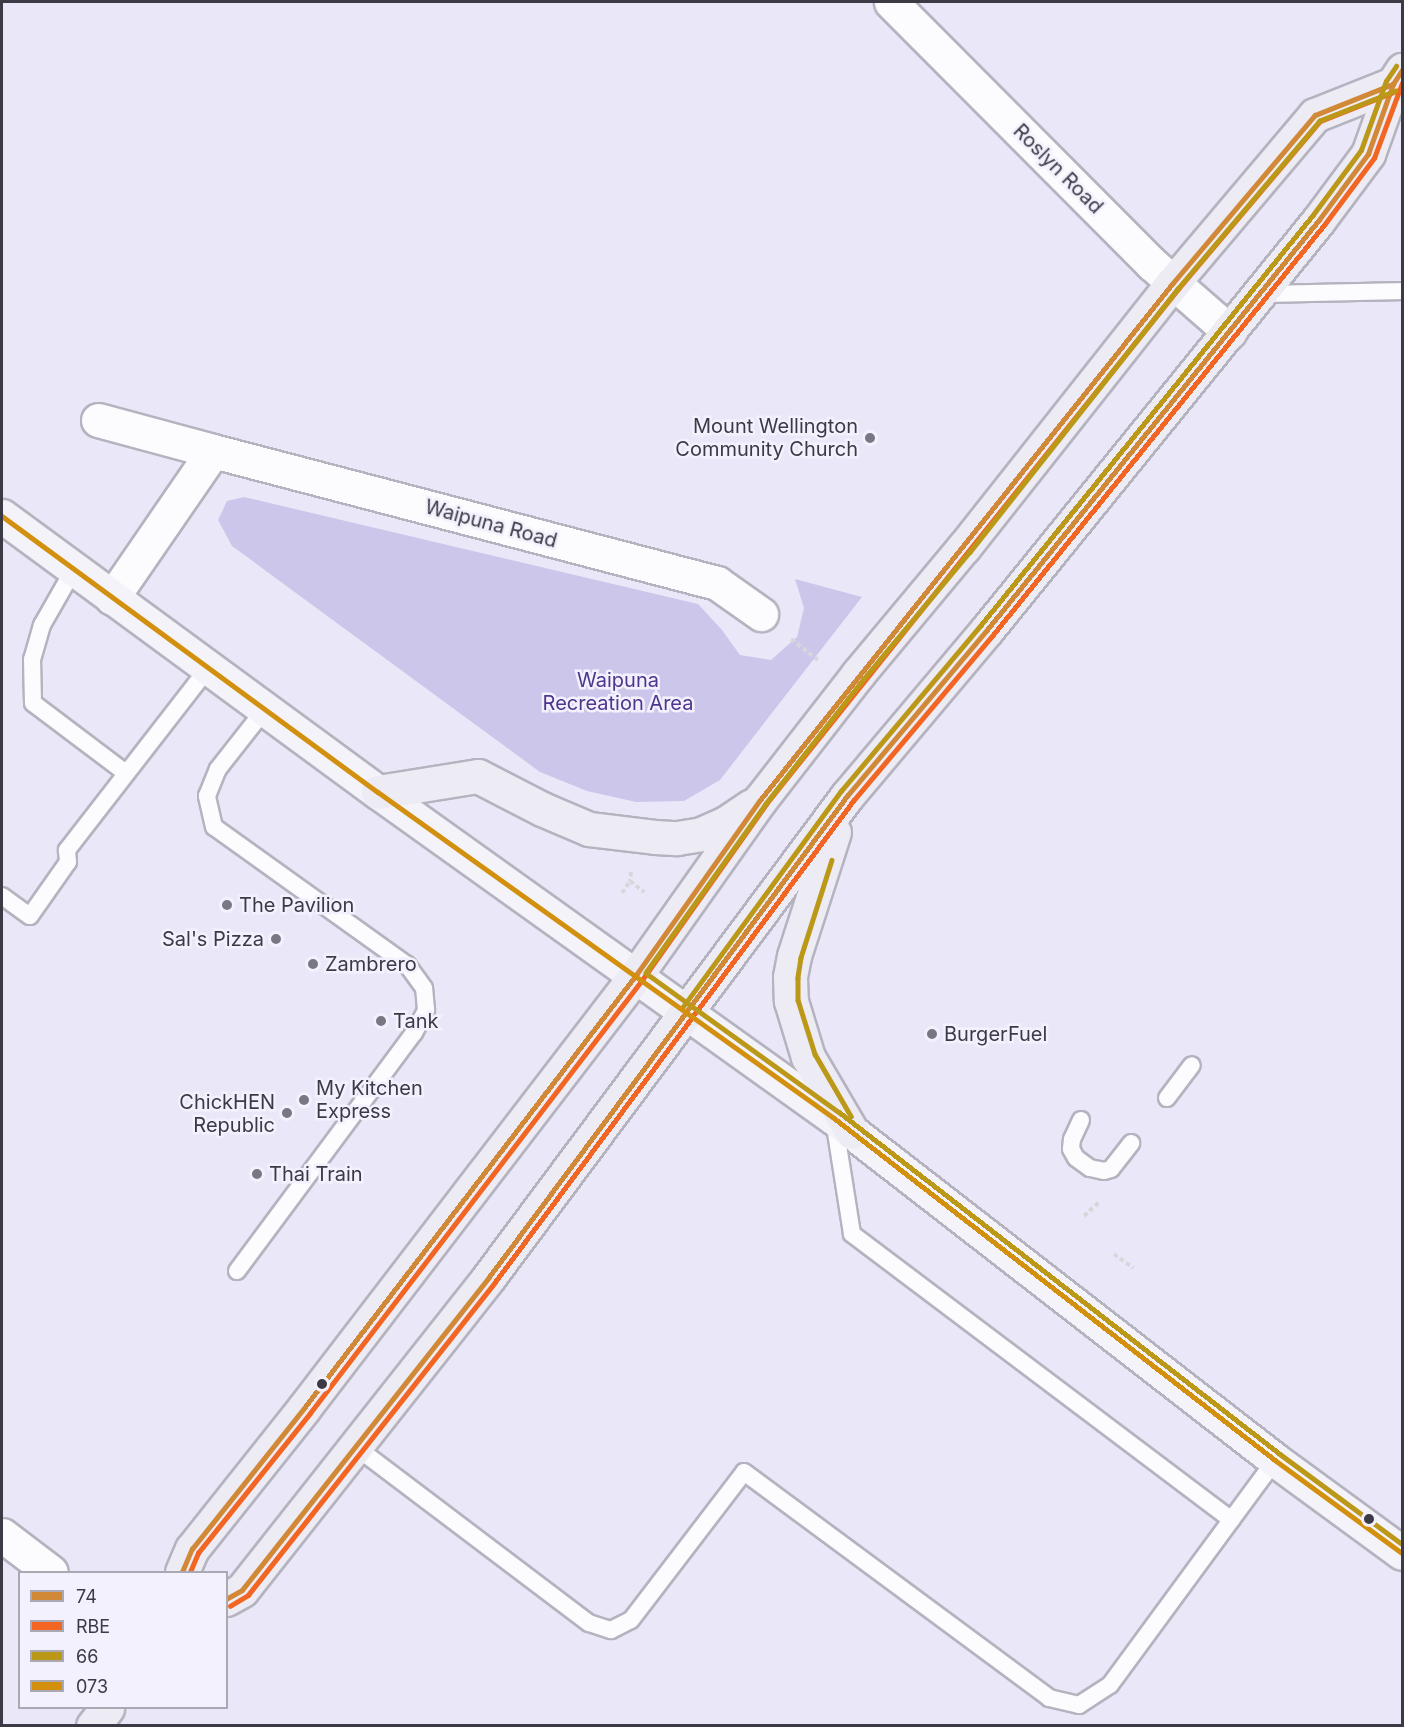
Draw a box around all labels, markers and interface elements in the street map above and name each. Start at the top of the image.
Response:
street label: Roslyn Road [1008,119,1108,219]
place label: Mount Wellington Community Church [675,414,858,461]
marker: Mount Wellington Community Church [863,431,877,445]
street label: Waipuna Road [422,495,560,553]
park label: Waipuna Recreation Area [543,669,693,716]
place label: The Pavilion [239,893,354,917]
marker: The Pavilion [220,898,234,912]
place label: Sal's Pizza [162,927,264,951]
marker: Sal's Pizza [269,932,283,946]
place label: Zambrero [325,952,417,976]
marker: Zambrero [306,957,320,971]
place label: Tank [393,1009,438,1033]
marker: Tank [374,1014,388,1028]
place label: BurgerFuel [944,1022,1047,1046]
marker: BurgerFuel [925,1027,939,1041]
place label: My Kitchen Express [316,1076,423,1123]
place label: ChickHEN Republic [179,1090,275,1137]
marker: My Kitchen Express [297,1093,311,1107]
marker: ChickHEN Republic [280,1106,294,1120]
place label: Thai Train [269,1162,363,1186]
marker: Thai Train [250,1167,264,1181]
unlabelled marker [316,1378,328,1390]
unlabelled marker [1363,1513,1375,1525]
legend [18,1571,228,1709]
text: 74 [76,1586,97,1607]
text: RBE [76,1616,110,1637]
text: 66 [76,1646,98,1667]
text: 073 [76,1676,108,1697]

